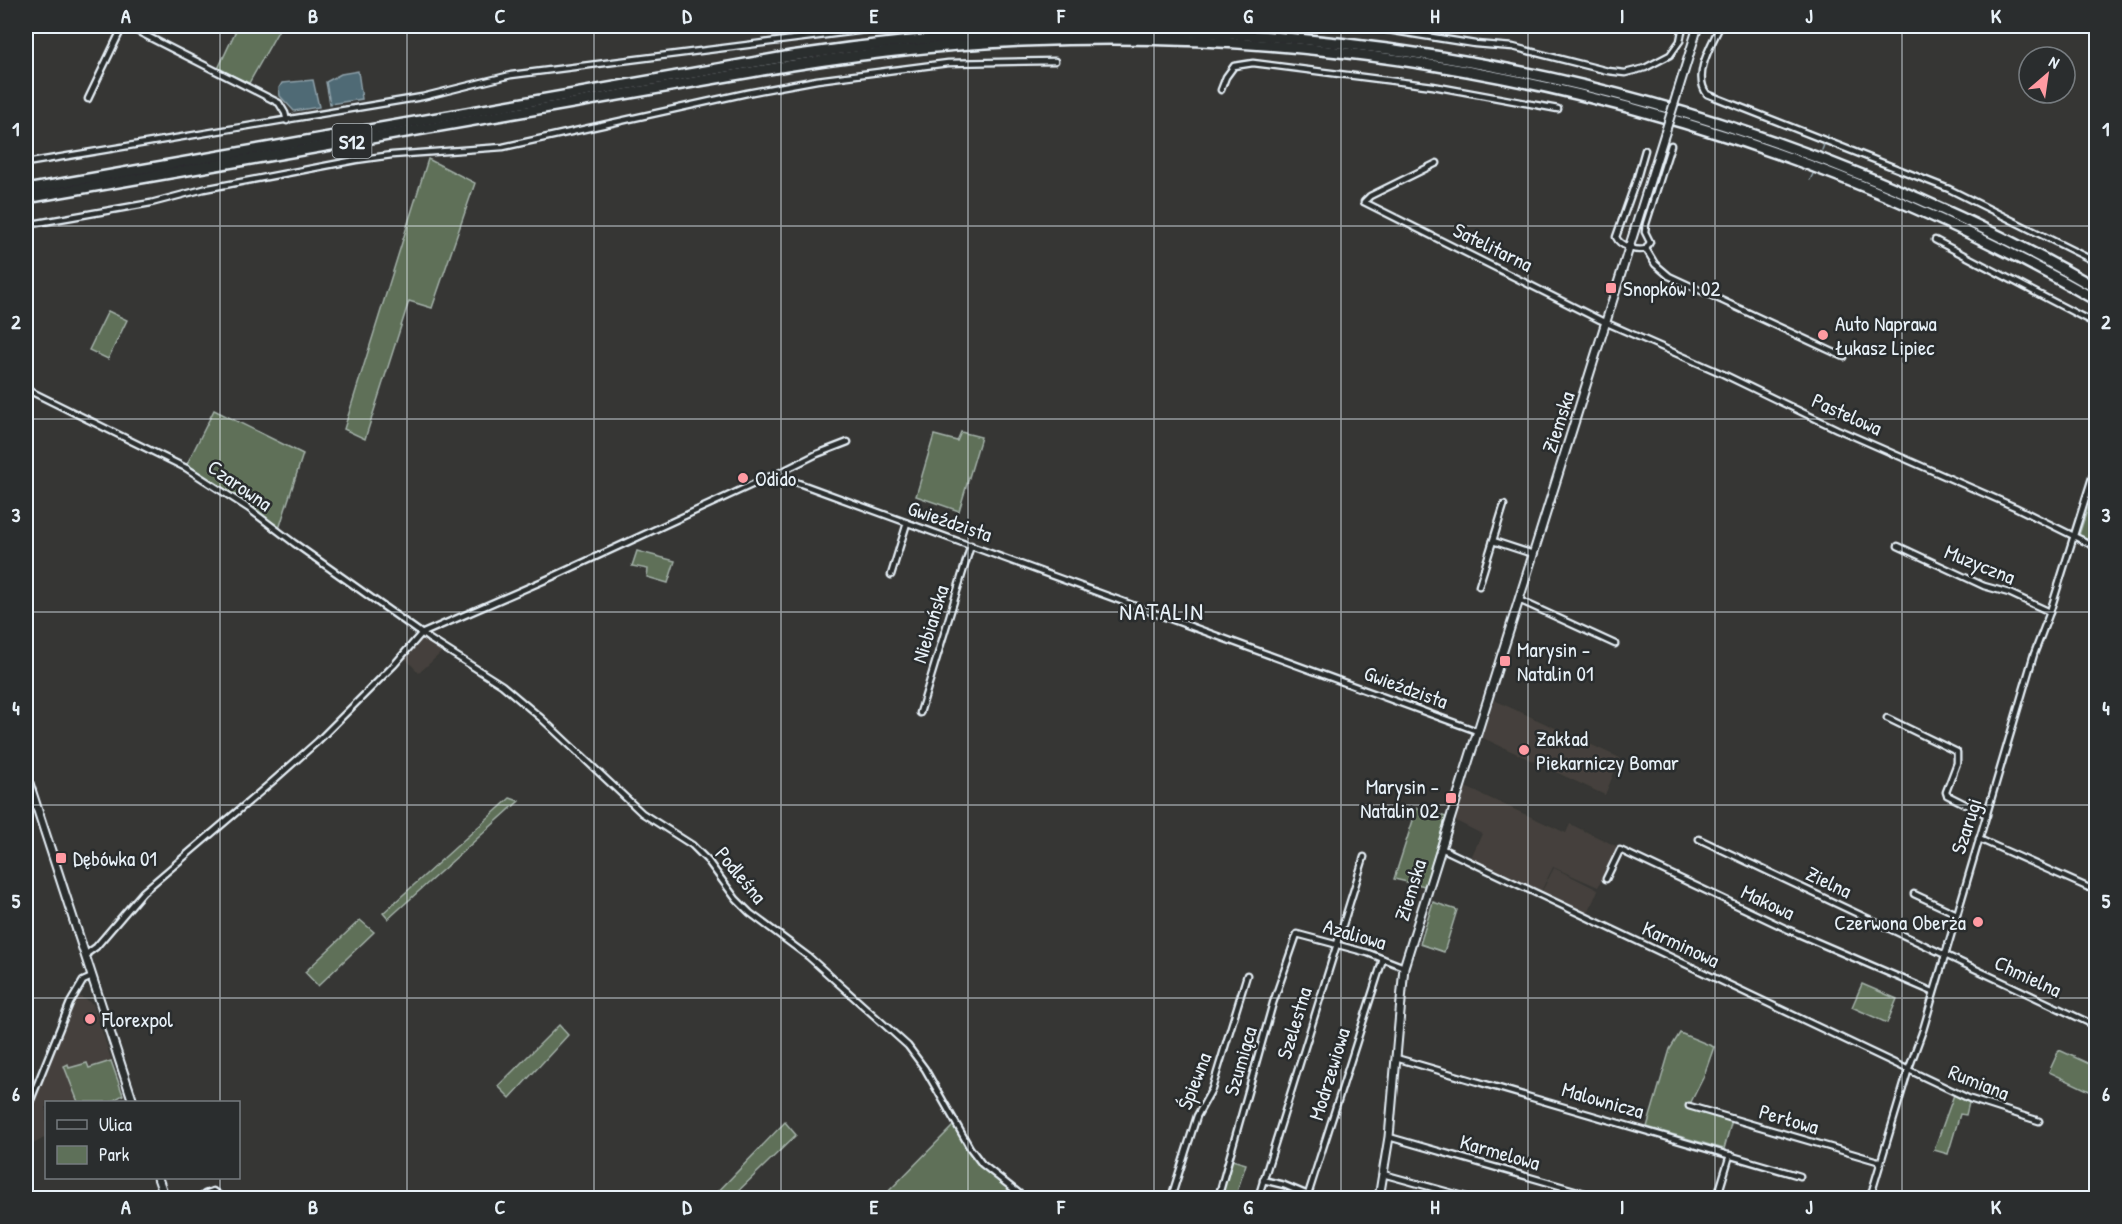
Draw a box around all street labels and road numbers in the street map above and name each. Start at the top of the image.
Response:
road number: S12 [332,124,372,158]
street label: Satelitarna [1448,215,1538,279]
street label: Pastelowa [1807,386,1887,442]
street label: Ziemska [1534,388,1582,456]
street label: Czarowna [202,452,278,518]
street label: Gwieździsta [904,493,996,549]
street label: Muzyczna [1940,537,2020,591]
street label: Niebiańska [904,581,956,667]
street label: Gwieździsta [1360,658,1452,716]
street label: Szarugi [1943,794,1989,858]
street label: Podleśna [709,840,773,910]
street label: Ziemska [1387,856,1433,924]
street label: Zielna [1802,859,1856,905]
street label: Makowa [1737,877,1799,927]
street label: Azaliowa [1320,911,1390,957]
street label: Karminowa [1638,913,1724,975]
street label: Chmielna [1990,948,2066,1004]
street label: Szelestna [1269,983,1319,1063]
street label: Szumiąca [1216,1023,1264,1099]
street label: Modrzewiowa [1301,1024,1357,1124]
street label: Śpiewna [1170,1048,1218,1114]
street label: Rumiana [1944,1057,2014,1107]
street label: Malownicza [1559,1074,1647,1126]
street label: Perłowa [1756,1097,1822,1141]
street label: Karmelowa [1457,1127,1543,1177]

